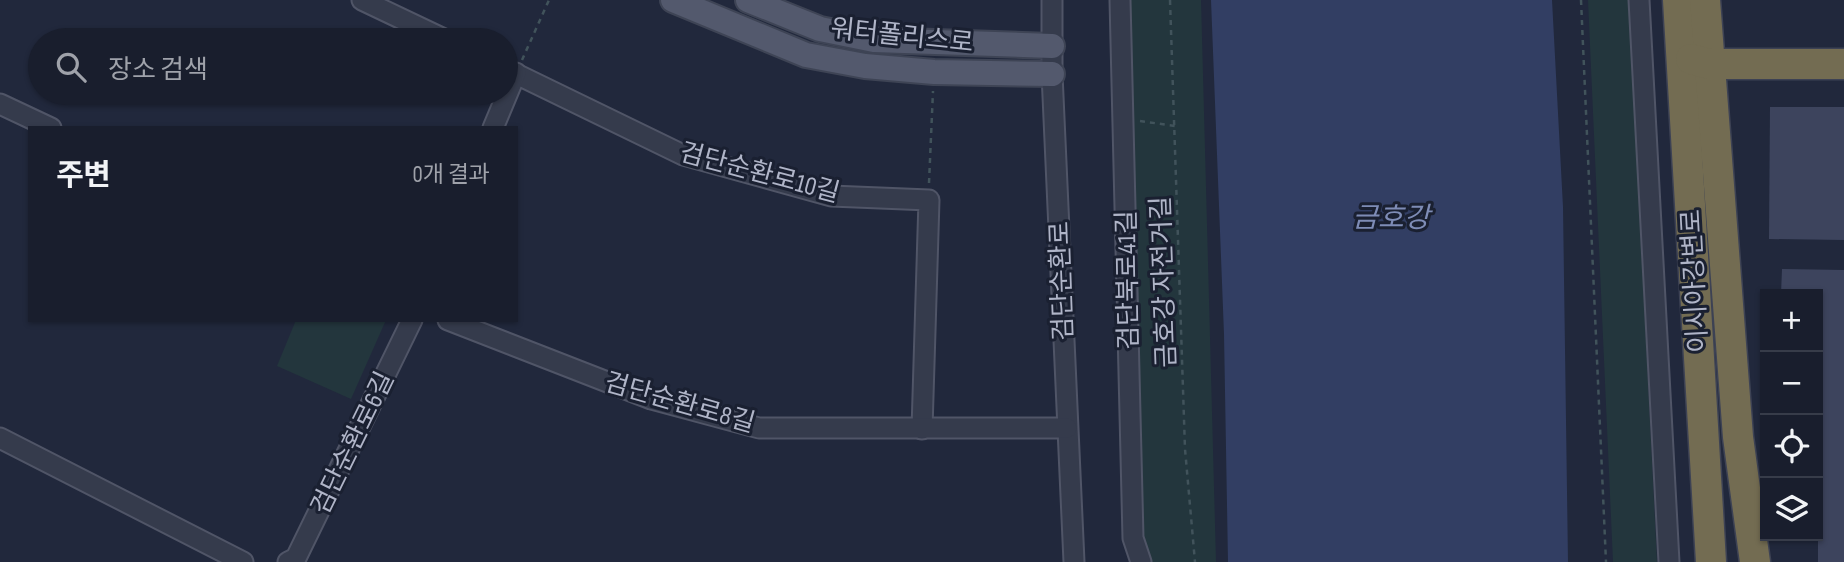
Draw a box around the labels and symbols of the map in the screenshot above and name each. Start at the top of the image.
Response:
street label: 워터폴리스로 [829,14,975,59]
street label: 검단순환로10길 [676,137,843,210]
street label: 금호강 자전거길 [1146,196,1183,368]
water label: 금호강 [1352,202,1433,235]
street label: 이시아강변로 [1676,208,1715,353]
street label: 검단북로41길 [1112,210,1145,350]
street label: 검단순환로 [1045,221,1080,341]
street label: 검단순환로6길 [305,367,401,520]
street label: 검단순환로8길 [601,367,758,440]

